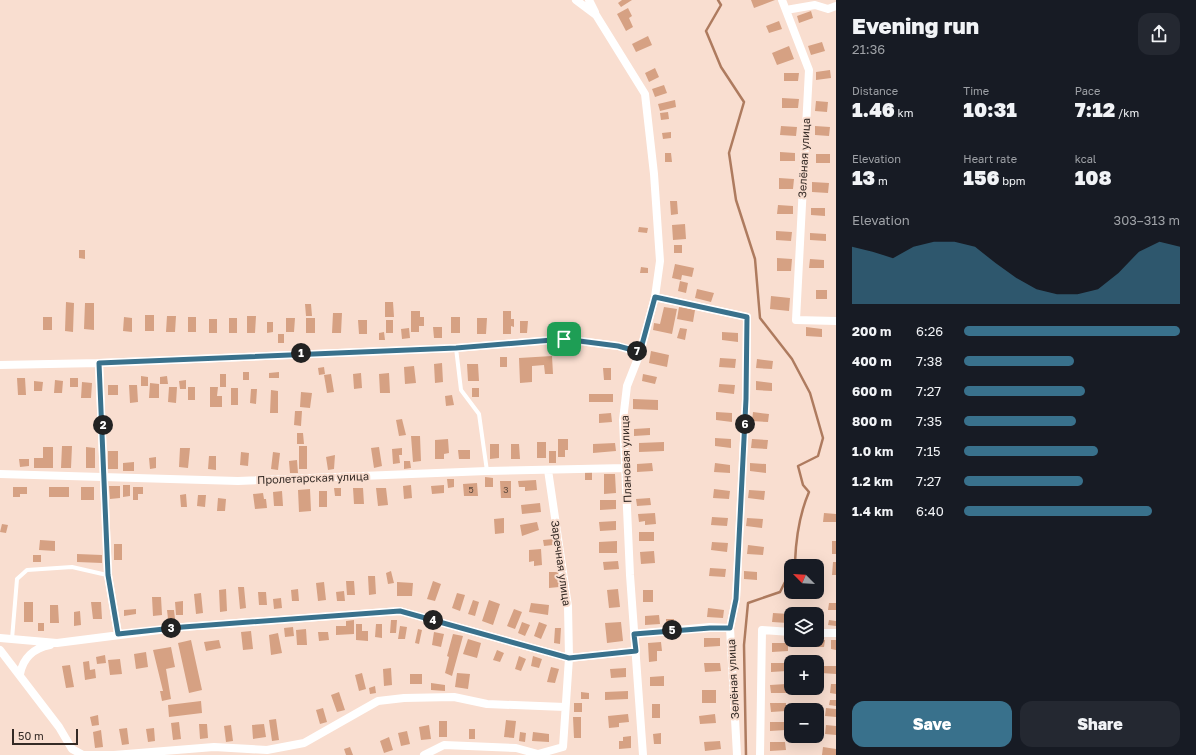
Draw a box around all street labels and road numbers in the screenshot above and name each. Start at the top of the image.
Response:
street label: Зелёная улица [795,118,812,198]
street label: Плановая улица [617,415,634,503]
street label: Пролетарская улица [257,469,369,486]
street label: Заречная улица [549,519,574,607]
street label: Зелёная улица [724,639,741,719]

